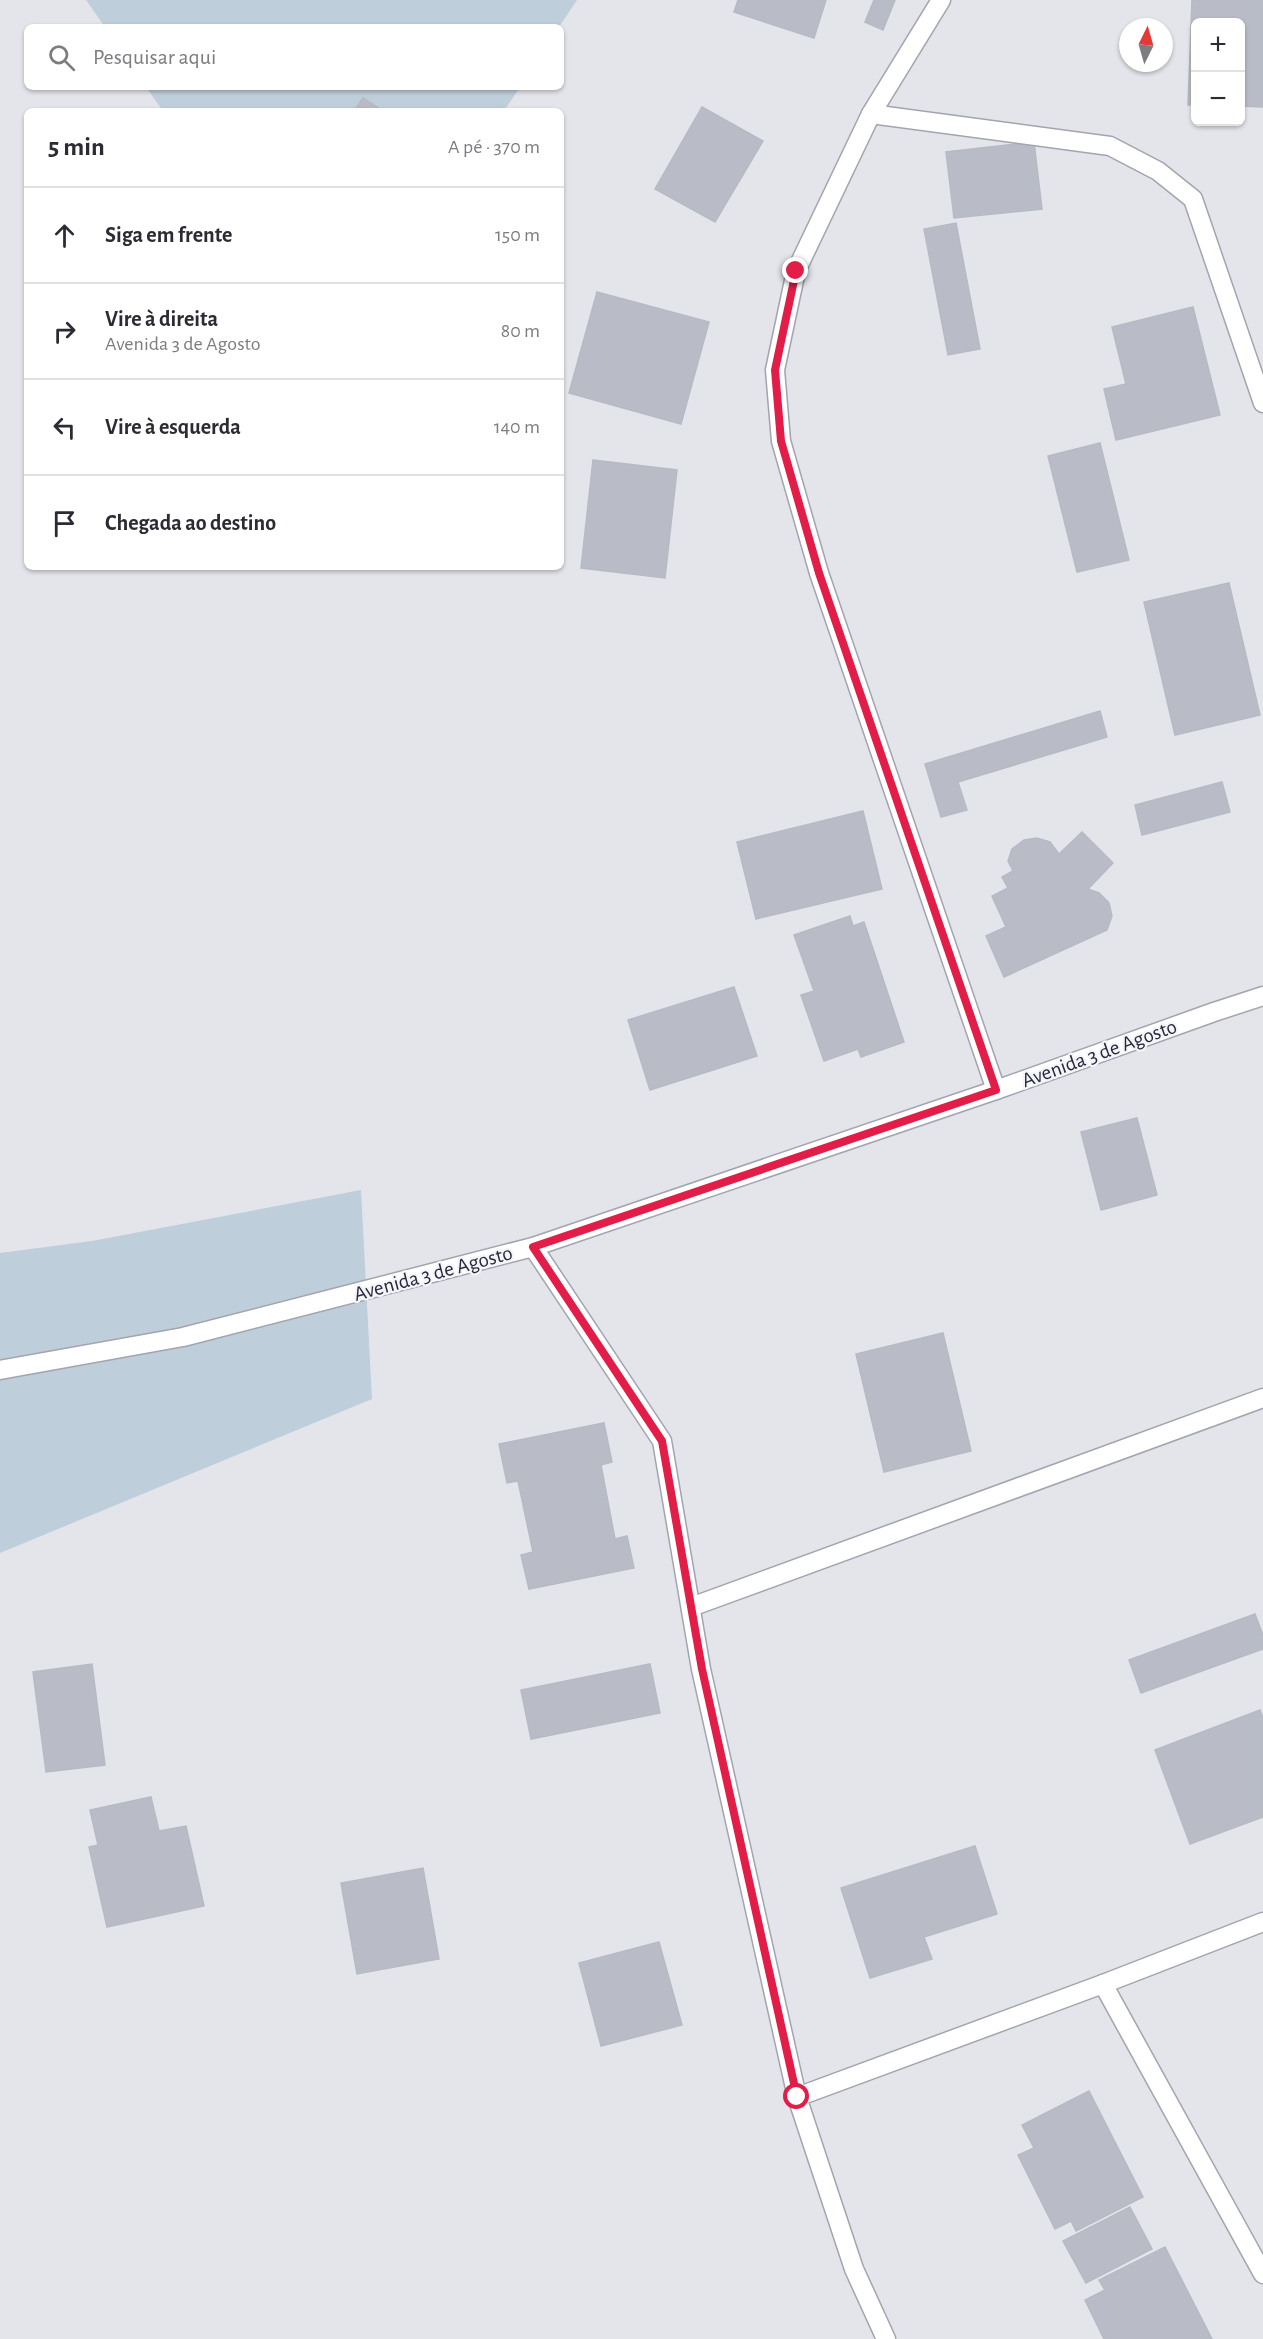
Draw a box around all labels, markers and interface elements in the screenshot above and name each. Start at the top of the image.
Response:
north arrow [1119,18,1173,72]
map controls [1191,18,1245,126]
button: + [1191,18,1245,72]
search box [24,24,564,90]
icon: search [45,41,78,74]
text: Pesquisar aqui [93,46,216,68]
button: − [1191,72,1245,126]
text: 5 min [48,134,105,160]
text: A pé · 370 m [448,137,540,157]
icon: ahead [48,219,81,252]
text: Siga em frente [105,224,232,246]
text: 150 m [495,225,540,245]
route end [782,257,808,283]
text: Vire à direita [105,308,218,330]
icon: right [48,315,81,348]
text: 80 m [501,321,540,341]
text: Avenida 3 de Agosto [105,334,261,354]
icon: left [48,411,81,444]
text: Vire à esquerda [105,416,241,438]
text: 140 m [494,417,540,437]
icon: arrive [48,507,81,540]
text: Chegada ao destino [105,512,276,534]
street label: Avenida 3 de Agosto [1019,1016,1179,1091]
street label: Avenida 3 de Agosto [352,1242,515,1305]
route start [783,2083,809,2109]

